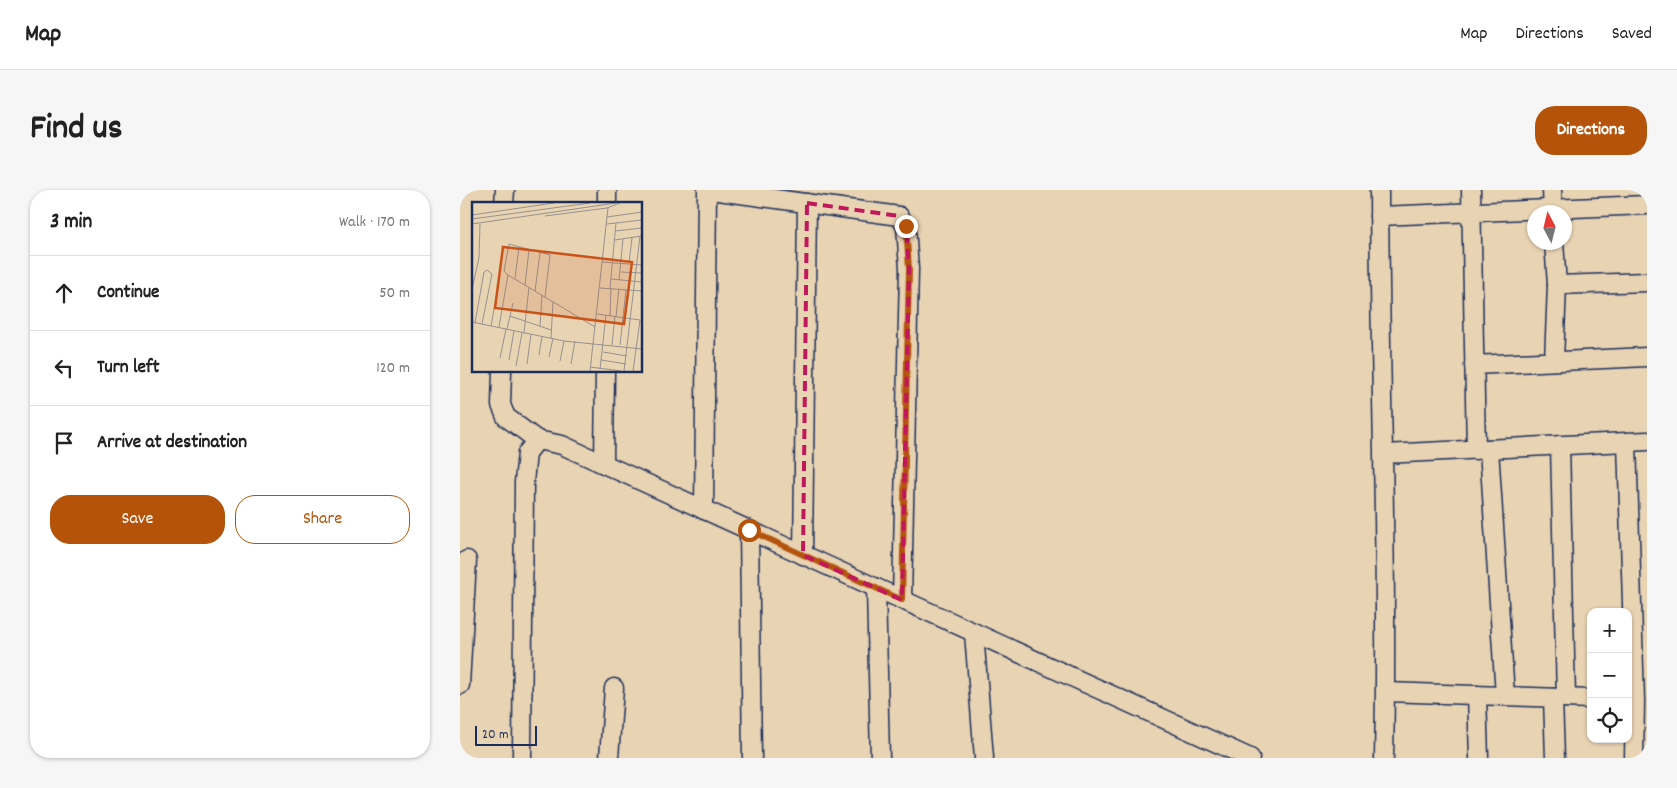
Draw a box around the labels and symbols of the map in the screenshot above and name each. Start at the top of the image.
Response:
inset map [472,202,642,372]
north arrow [1527,205,1572,250]
route end [895,215,918,238]
route start [738,519,761,542]
scale bar [475,723,538,746]

